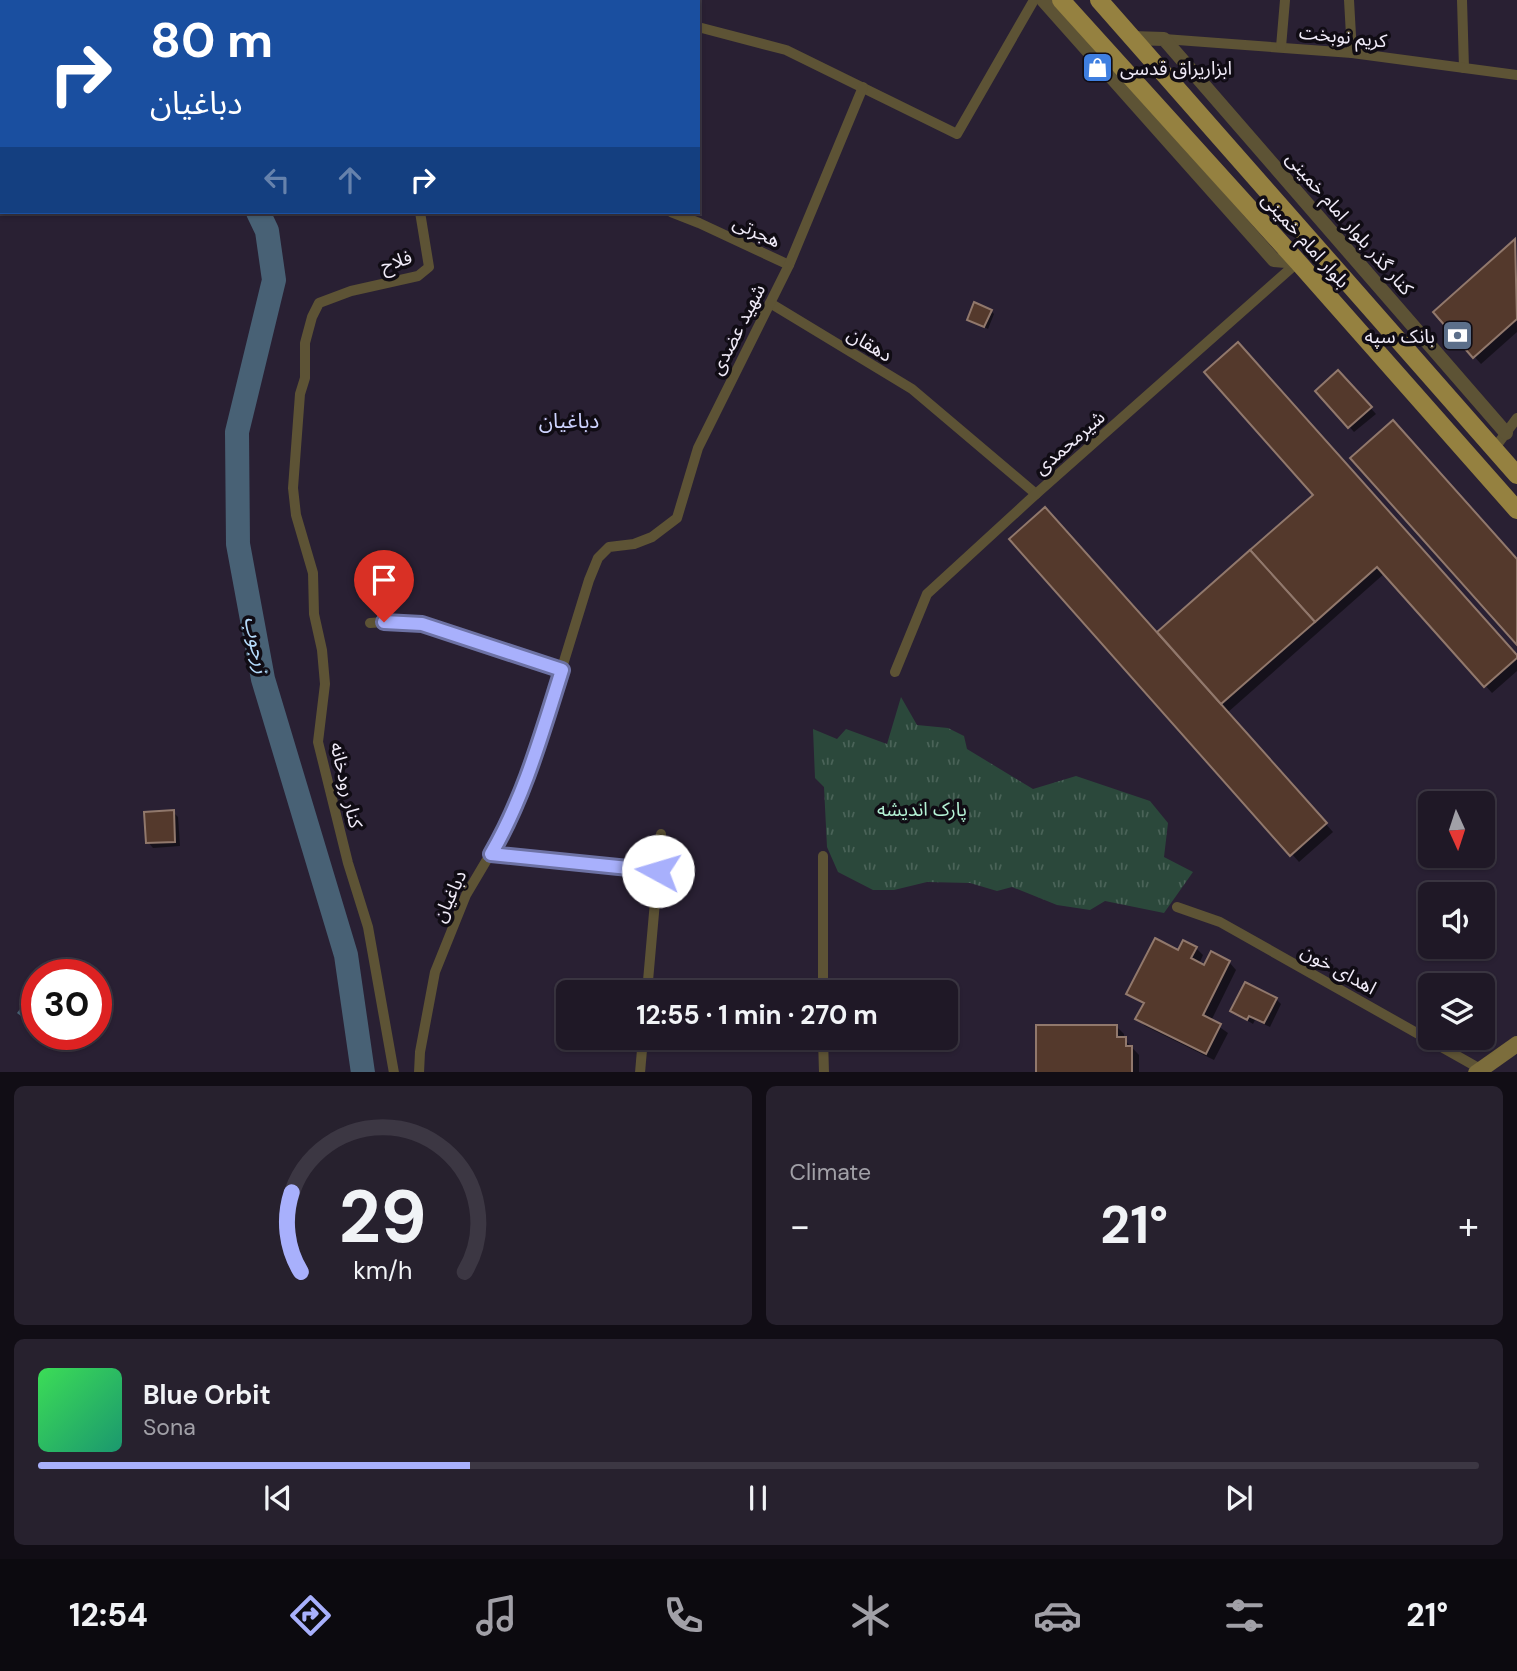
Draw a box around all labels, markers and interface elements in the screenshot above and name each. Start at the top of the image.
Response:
text: 80 m [150,8,273,72]
street label: کریم نوبخت [1298,19,1389,56]
icon: right [35,28,126,119]
shop icon: ابزاریراق قدسی [1080,51,1114,85]
place label: ابزاریراق قدسی [1120,56,1232,81]
text: دباغیان [150,82,242,124]
street label: کنار گذر بلوار امام خمینی [1282,147,1418,299]
icon: left [258,161,296,199]
icon: ahead [331,161,369,199]
icon: right [404,161,442,199]
street label: بلوار امام خمینی [1257,188,1355,292]
street label: هجرتی [729,210,785,253]
street label: فلاح [377,245,416,279]
street label: شهید عضدی [704,279,771,379]
bank icon: بانک سپه [1441,319,1475,353]
street label: دهقان [843,321,897,367]
place label: بانک سپه [1364,324,1435,349]
street label: شیرمحمدی [1029,405,1110,480]
district label: دباغیان [539,407,599,435]
pin [354,550,414,622]
icon: arrive [365,561,403,599]
water label: زرجوب [238,614,276,676]
street label: کنار رودخانه [324,740,369,832]
north arrow [1418,791,1494,868]
map controls [1418,791,1495,1050]
park label: پارک اندیشه [877,797,967,822]
position arrow [621,834,695,908]
street label: دباغیان [427,866,472,926]
button: sound [1418,882,1495,959]
street label: اهدای خون [1297,938,1381,1000]
speed limit sign: 30 [21,959,112,1050]
button: layers [1418,973,1495,1050]
text: 12:55 · 1 min · 270 m [636,998,878,1032]
text: Climate [790,1157,871,1187]
text: 29 [339,1170,427,1265]
text: 21° [1100,1191,1168,1259]
text: − [790,1201,810,1251]
text: + [1458,1201,1479,1251]
text: km/h [353,1253,412,1286]
text: Blue Orbit [143,1378,271,1412]
text: Sona [143,1412,196,1442]
icon: previous [259,1479,297,1517]
icon: pause [739,1479,777,1517]
icon: next [1220,1479,1258,1517]
icon: directions [286,1591,335,1640]
icon: music [472,1591,521,1640]
icon: phone [659,1591,708,1640]
icon: climate [846,1591,895,1640]
icon: car [1033,1591,1082,1640]
icon: filters [1220,1591,1269,1640]
text: 12:54 [69,1594,148,1636]
text: 21° [1406,1594,1448,1636]

